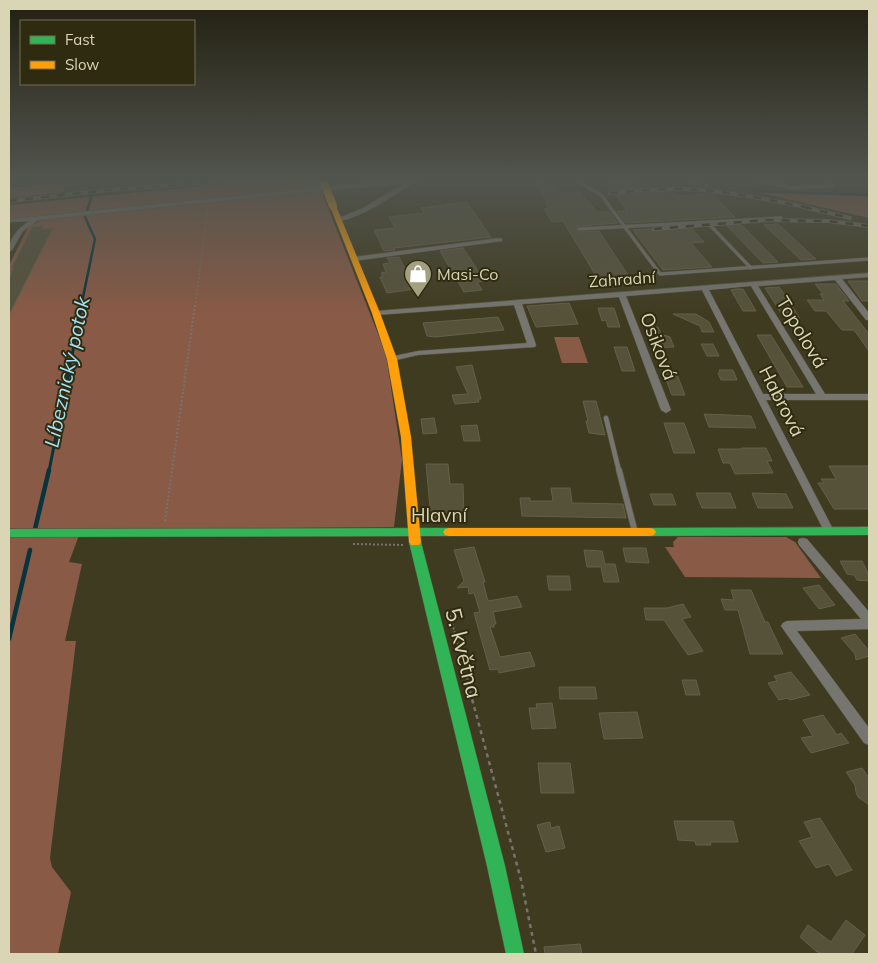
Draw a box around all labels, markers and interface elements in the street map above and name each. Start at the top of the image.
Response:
legend [20,20,195,85]
text: Fast [65,30,95,49]
text: Slow [65,55,99,74]
shop icon: Masi-Co [403,259,433,298]
place label: Masi-Co [437,264,498,284]
street label: Zahradní [588,267,657,291]
street label: Topolová [771,292,833,372]
water label: Líbeznický potok [38,294,95,449]
street label: Osiková [635,309,683,383]
street label: Habrová [754,362,810,440]
street label: Hlavní [411,503,469,527]
street label: 5. května [439,605,489,701]

